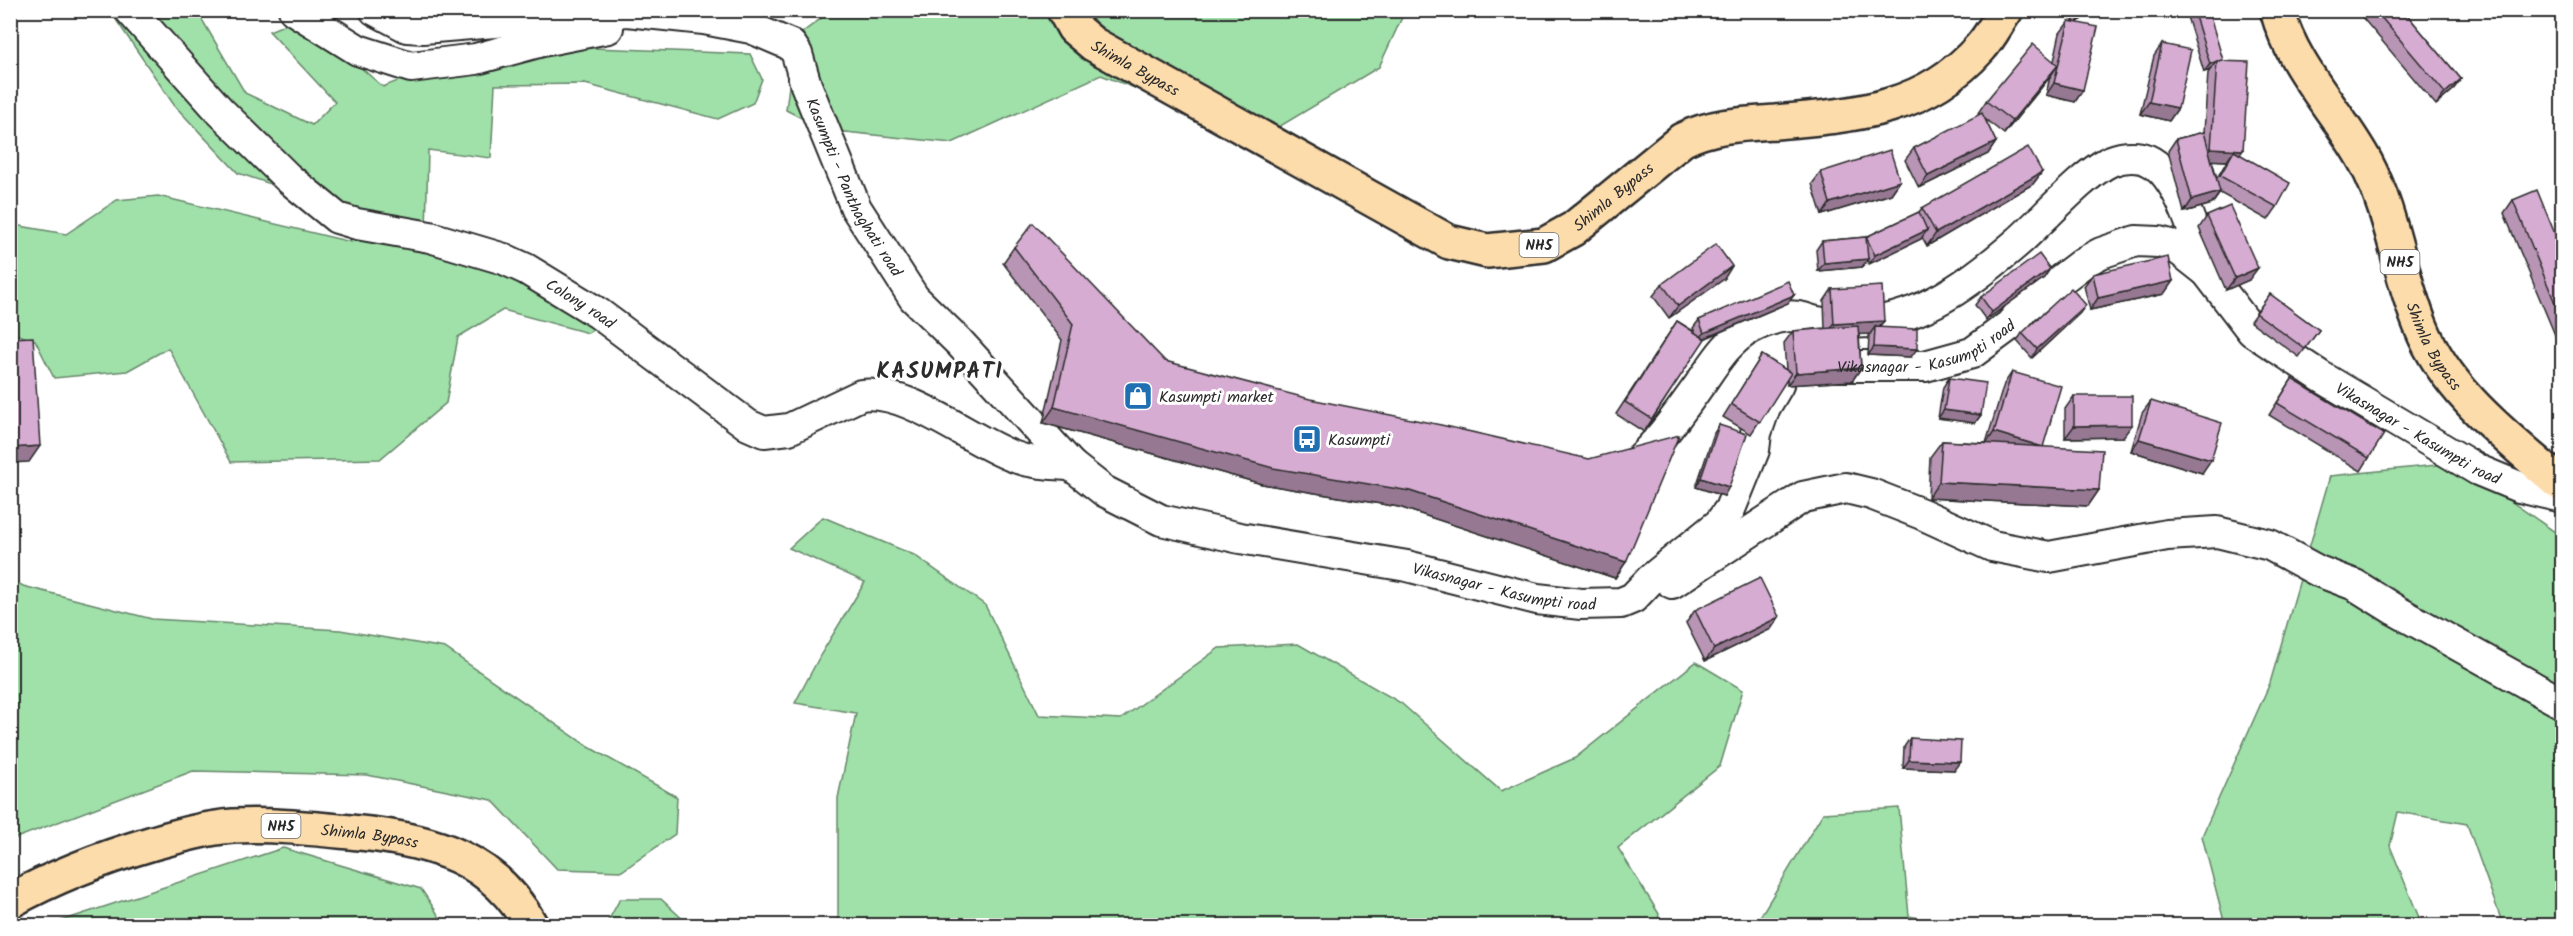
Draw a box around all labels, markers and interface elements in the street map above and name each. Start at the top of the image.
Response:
street label: Shimla Bypass [1086,34,1184,104]
street label: Kasumpti - Panthaghati road [798,94,909,283]
street label: Shimla Bypass [1568,157,1660,238]
road number: NH5 [1520,233,1558,257]
road number: NH5 [2380,250,2420,274]
street label: Colony road [540,273,621,336]
street label: Shimla Bypass [2399,299,2467,397]
street label: Vikasnagar - Kasumpti road [1837,313,2022,380]
district label: KASUMPATI [876,355,1004,390]
street label: Vikasnagar - Kasumpti road [2330,377,2505,492]
shop icon: Kasumpti market [1122,380,1154,412]
place label: Kasumpti market [1159,385,1275,410]
bus stop icon: Kasumpti [1291,423,1323,455]
place label: Kasumpti [1328,428,1391,453]
street label: Vikasnagar - Kasumpti road [1409,557,1597,618]
road number: NH5 [262,814,300,838]
street label: Shimla Bypass [320,818,421,856]

